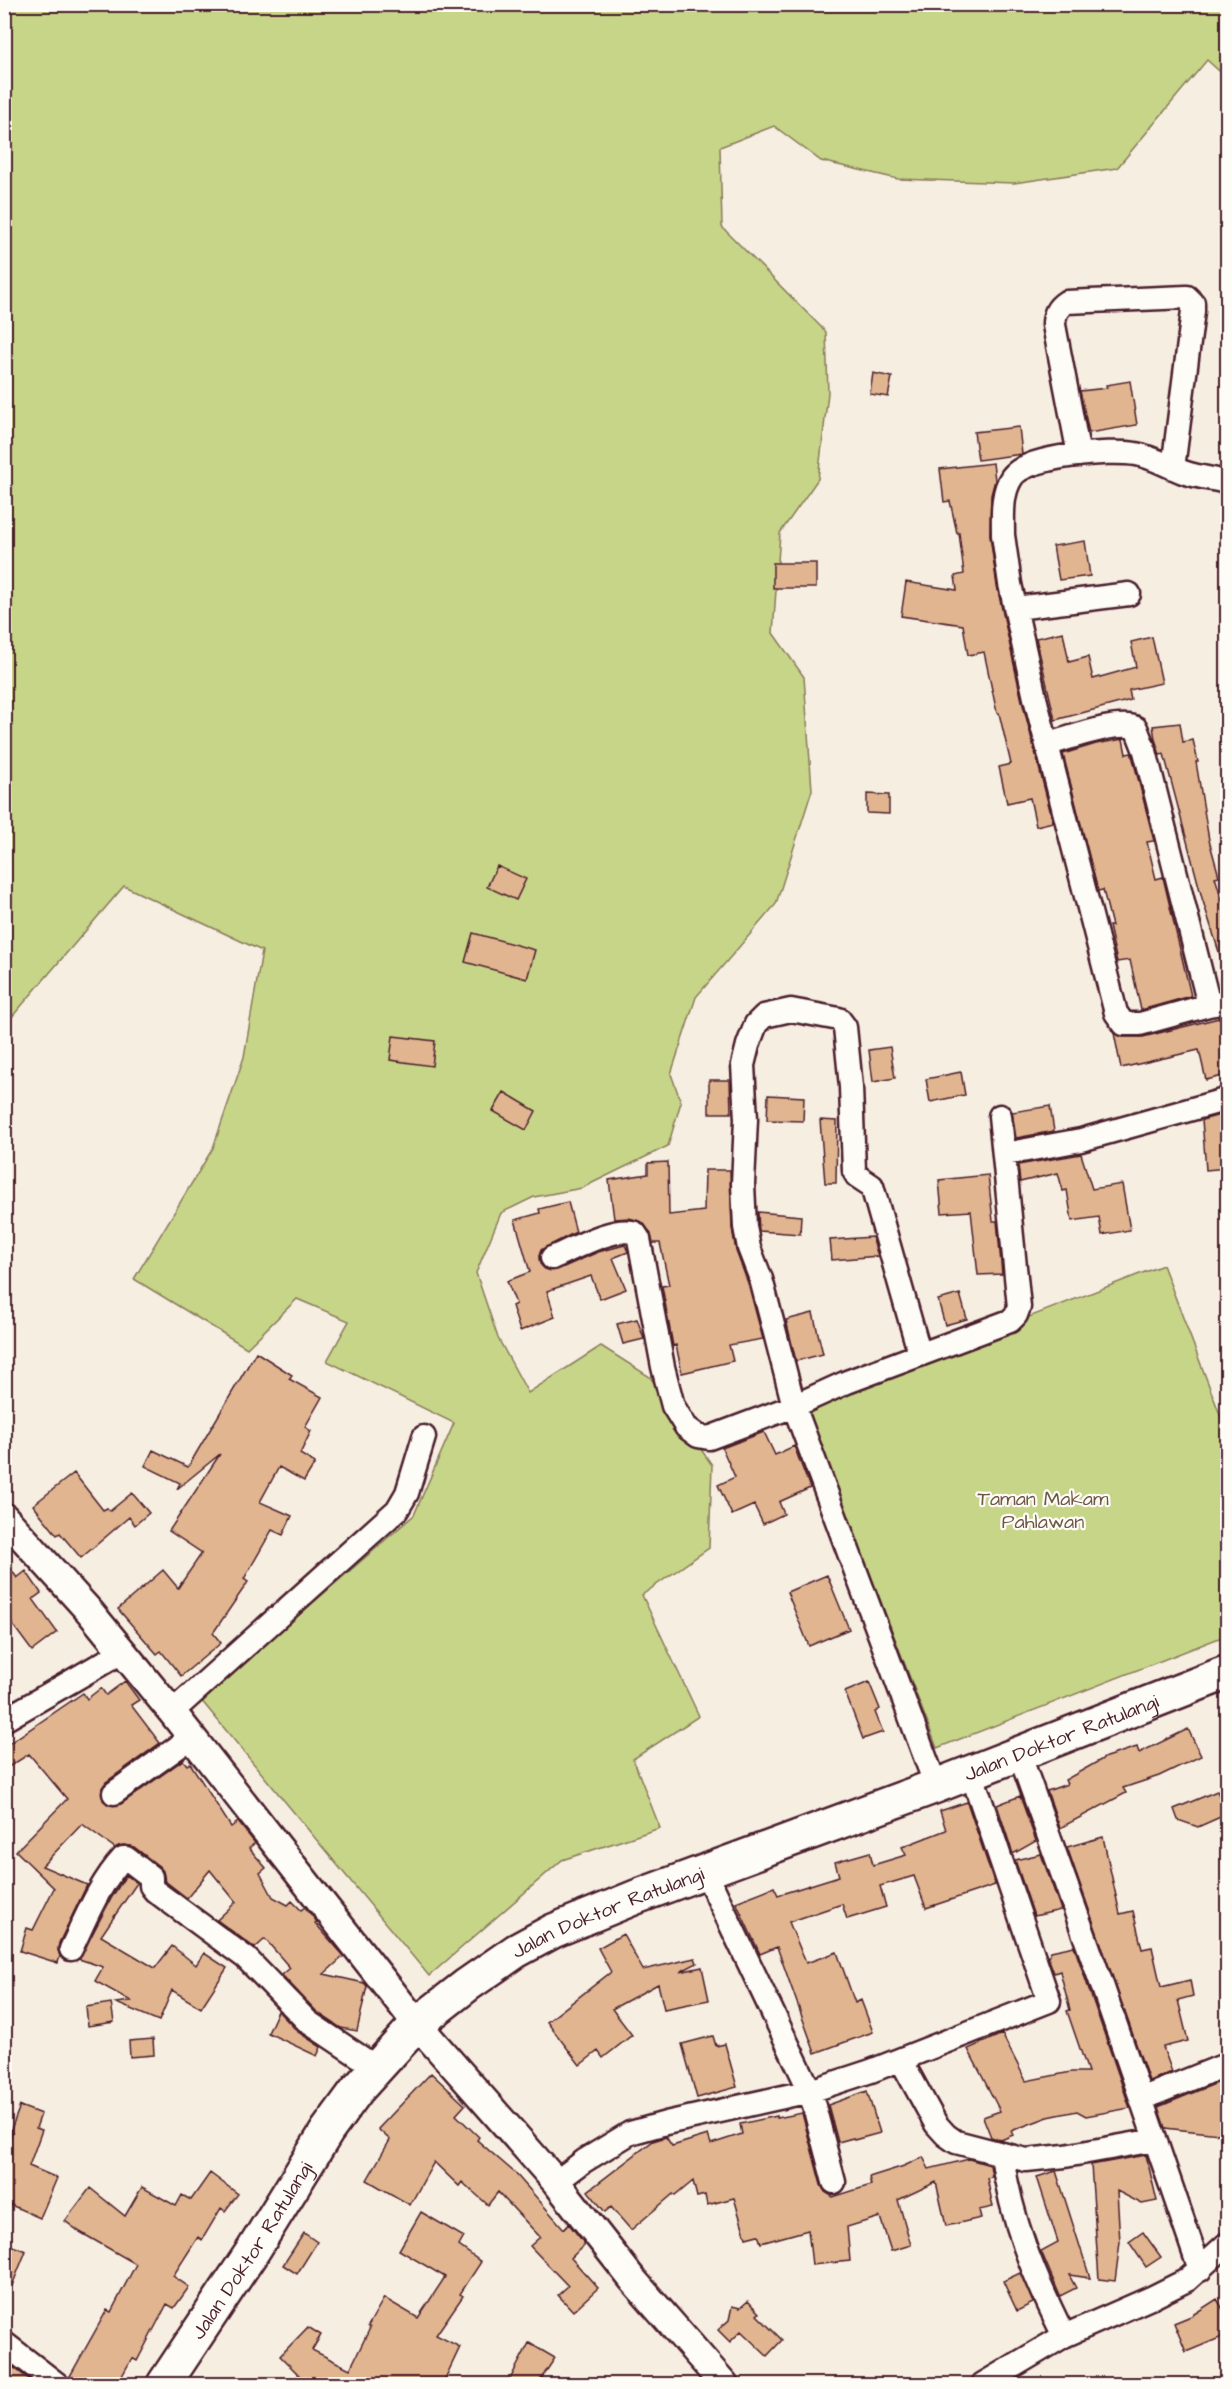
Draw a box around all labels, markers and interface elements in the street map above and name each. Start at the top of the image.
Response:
park label: Taman Makam Pahlawan [977,1485,1109,1536]
street label: Jalan Doktor Ratulangi [960,1688,1163,1789]
street label: Jalan Doktor Ratulangi [507,1860,708,1966]
street label: Jalan Doktor Ratulangi [185,2156,320,2345]

